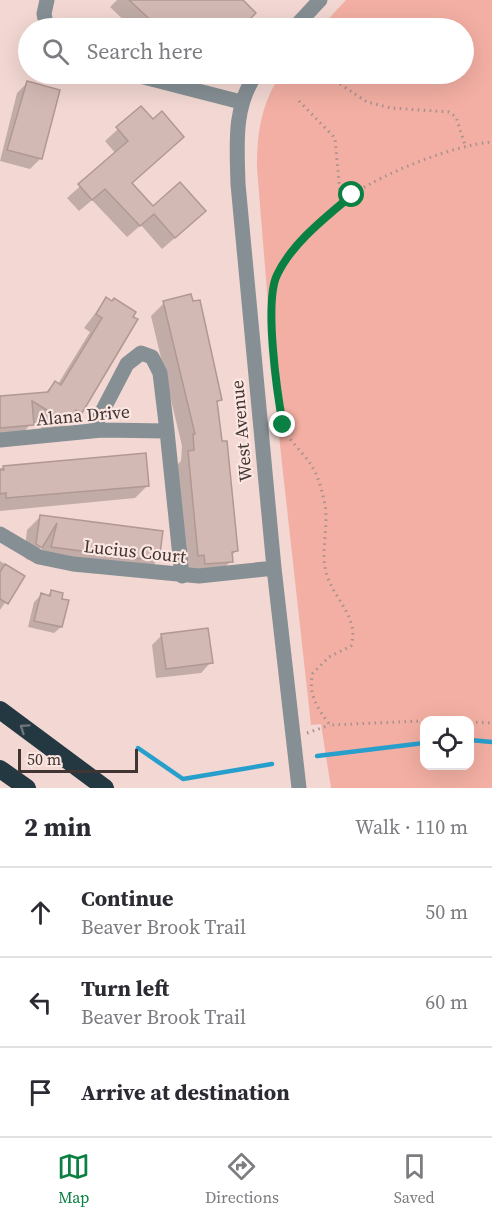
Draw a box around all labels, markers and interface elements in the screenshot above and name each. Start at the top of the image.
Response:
search box [18,18,474,84]
icon: search [39,35,72,68]
text: Search here [87,36,203,66]
route start [338,181,364,207]
street label: West Avenue [224,379,258,483]
street label: Alana Drive [35,398,131,432]
route end [269,411,295,437]
street label: Lucius Court [83,533,187,569]
map controls [420,716,474,770]
button: locate [420,716,474,770]
one-way arrow [20,724,31,735]
scale bar [18,746,138,774]
text: 50 m [27,748,61,770]
text: 2 min [24,809,91,845]
text: Walk · 110 m [355,813,468,841]
text: Continue [81,883,174,913]
icon: ahead [24,896,57,929]
text: 50 m [425,898,468,926]
text: Beaver Brook Trail [81,913,246,941]
text: Turn left [81,973,169,1003]
icon: left [24,986,57,1019]
text: 60 m [425,988,468,1016]
text: Beaver Brook Trail [81,1003,246,1031]
icon: arrive [24,1076,57,1109]
text: Arrive at destination [81,1077,290,1107]
tab: Map [57,1150,90,1208]
tab: Directions [205,1150,279,1208]
tab: Saved [394,1150,435,1208]

